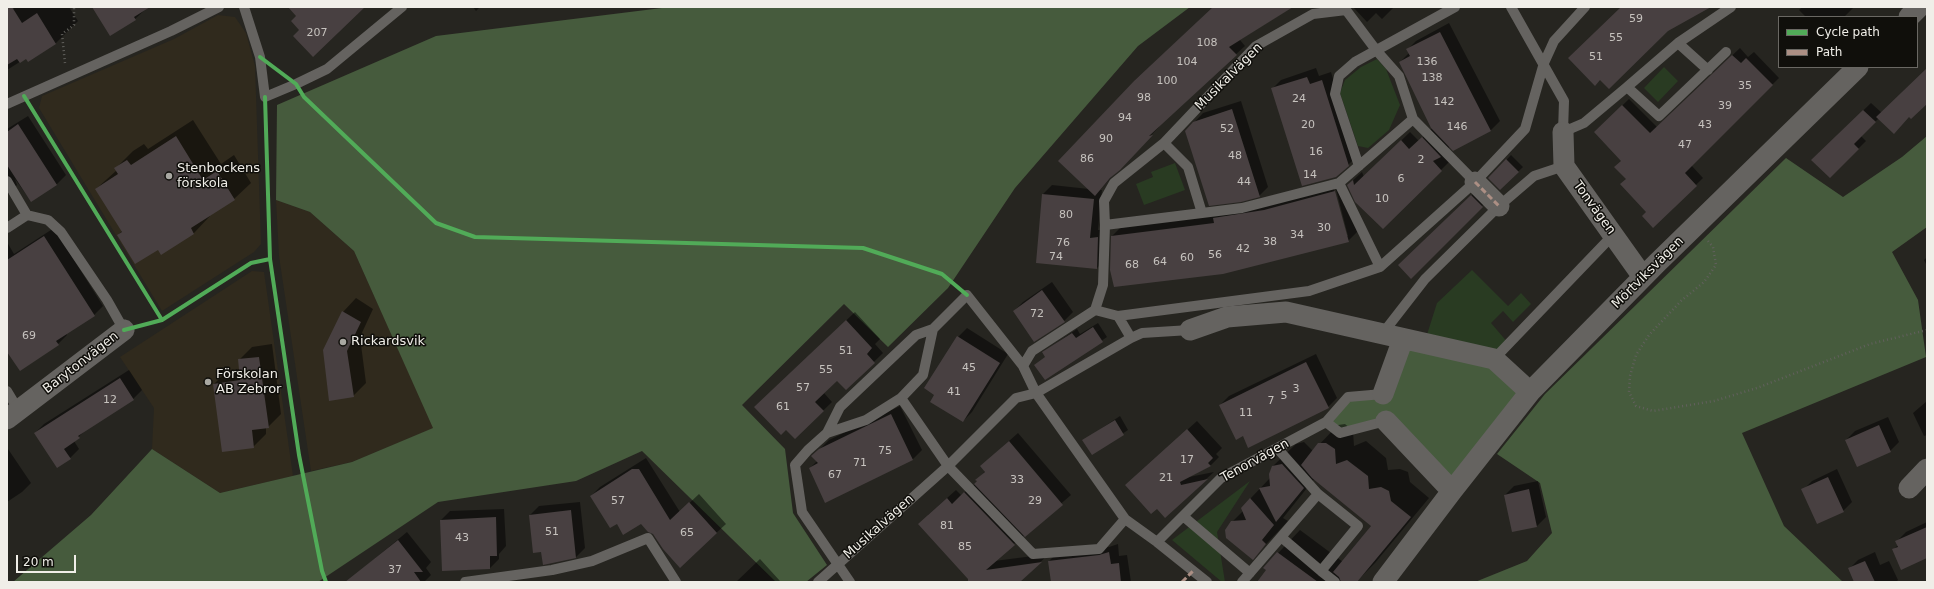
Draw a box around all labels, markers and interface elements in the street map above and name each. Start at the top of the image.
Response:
house number: 59 [1629,12,1643,26]
legend [1778,16,1918,68]
text: Cycle path [1816,25,1880,39]
house number: 207 [307,26,327,40]
house number: 55 [1609,31,1623,45]
house number: 108 [1197,36,1217,50]
street label: Musikalvägen [1192,40,1266,114]
text: Path [1816,45,1842,59]
house number: 51 [1589,50,1603,64]
house number: 104 [1177,55,1197,69]
house number: 136 [1417,55,1437,69]
house number: 138 [1422,71,1442,85]
house number: 100 [1157,74,1177,88]
house number: 35 [1738,79,1752,93]
house number: 98 [1137,91,1151,105]
house number: 24 [1292,92,1306,106]
house number: 142 [1434,95,1454,109]
house number: 39 [1718,99,1732,113]
house number: 94 [1118,111,1132,125]
house number: 20 [1301,118,1315,132]
house number: 43 [1698,118,1712,132]
house number: 146 [1447,120,1467,134]
house number: 52 [1220,122,1234,136]
house number: 90 [1099,132,1113,146]
house number: 47 [1678,138,1692,152]
house number: 16 [1309,145,1323,159]
house number: 48 [1228,149,1242,163]
house number: 86 [1080,152,1094,166]
house number: 2 [1418,153,1424,167]
place label: Stenbockens förskola [177,161,260,192]
house number: 14 [1303,168,1317,182]
marker: Stenbockens förskola [164,171,174,181]
house number: 6 [1398,172,1404,186]
house number: 44 [1237,175,1251,189]
street label: Tonvägen [1569,178,1619,238]
house number: 10 [1375,192,1389,206]
house number: 80 [1059,208,1073,222]
house number: 30 [1317,221,1331,235]
house number: 34 [1290,228,1304,242]
street label: Mörtviksvägen [1609,234,1687,312]
house number: 38 [1263,235,1277,249]
house number: 76 [1056,236,1070,250]
house number: 42 [1236,242,1250,256]
house number: 56 [1208,248,1222,262]
house number: 74 [1049,250,1063,264]
house number: 60 [1180,251,1194,265]
house number: 64 [1153,255,1167,269]
house number: 68 [1125,258,1139,272]
house number: 72 [1030,307,1044,321]
house number: 69 [22,329,36,343]
street label: Barytonvägen [40,329,122,397]
place label: Rickardsvik [351,334,425,350]
marker: Rickardsvik [338,337,348,347]
house number: 51 [839,344,853,358]
house number: 45 [962,361,976,375]
house number: 55 [819,363,833,377]
place label: Förskolan AB Zebror [216,367,281,398]
marker: Förskolan AB Zebror [203,377,213,387]
house number: 57 [796,381,810,395]
house number: 3 [1293,382,1299,396]
house number: 41 [947,385,961,399]
house number: 5 [1281,389,1287,403]
house number: 12 [103,393,117,407]
house number: 7 [1268,394,1274,408]
house number: 61 [776,400,790,414]
house number: 11 [1239,406,1253,420]
street label: Tenorvägen [1218,436,1292,486]
house number: 75 [878,444,892,458]
house number: 17 [1180,453,1194,467]
house number: 71 [853,456,867,470]
house number: 67 [828,468,842,482]
house number: 21 [1159,471,1173,485]
house number: 33 [1010,473,1024,487]
street label: Musikalvägen [841,491,917,563]
house number: 57 [611,494,625,508]
house number: 29 [1028,494,1042,508]
house number: 81 [940,519,954,533]
house number: 51 [545,525,559,539]
house number: 65 [680,526,694,540]
house number: 43 [455,531,469,545]
house number: 85 [958,540,972,554]
scale bar [18,547,78,573]
text: 20 m [23,555,54,569]
house number: 37 [388,563,402,577]

